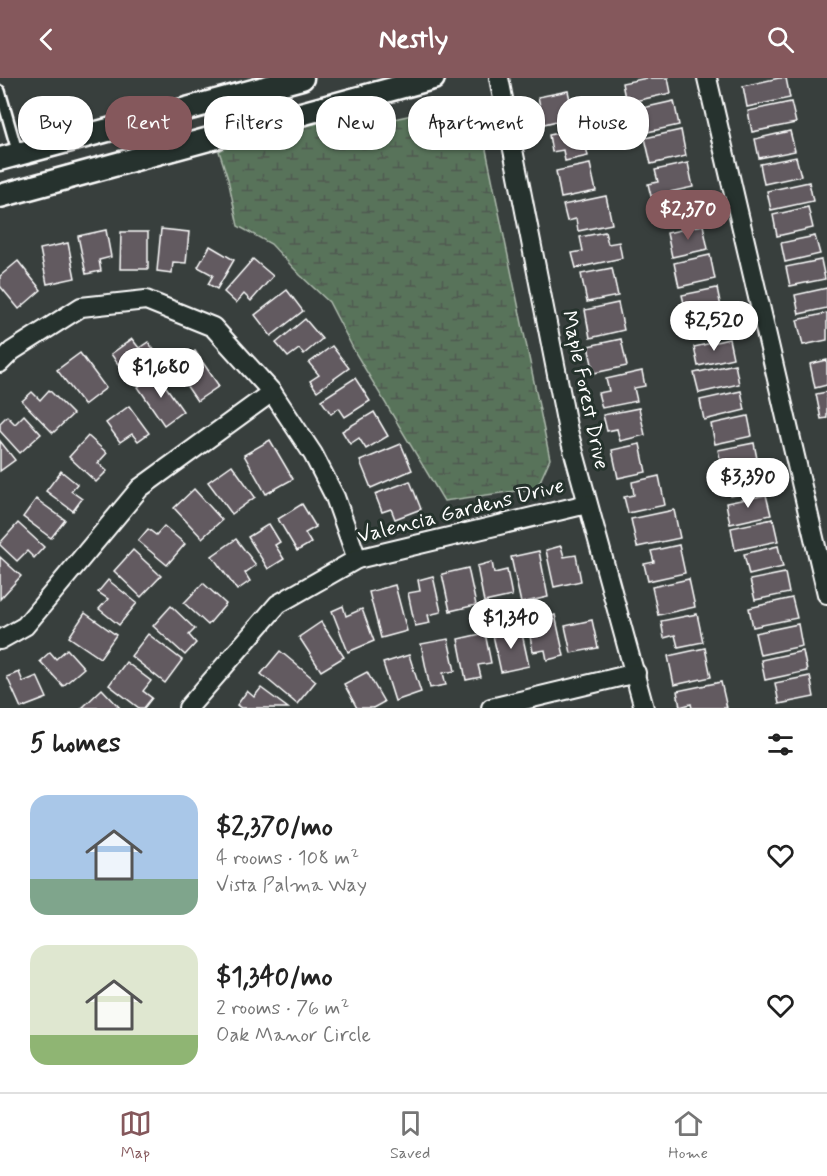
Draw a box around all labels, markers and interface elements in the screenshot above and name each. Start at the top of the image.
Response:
text: Nestly [379,22,448,57]
icon: back [30,23,63,56]
icon: search [764,23,797,56]
chip: Buy [18,96,93,150]
chip: Rent [105,96,192,150]
chip: Filters [204,96,304,150]
chip: New [316,96,396,150]
chip: Apartment [408,96,545,150]
chip: House [557,96,649,150]
pin: $2,370 [639,190,737,241]
text: $2,370 [660,196,716,223]
pin: $2,520 [665,301,763,352]
text: $2,520 [684,307,744,334]
street label: Maple Forest Drive [555,308,615,472]
pin: $1,680 [112,348,210,399]
text: $1,680 [132,354,190,381]
pin: $3,390 [699,458,797,509]
text: $3,390 [720,464,776,491]
street label: Valencia Gardens Drive [355,472,567,550]
pin: $1,340 [462,599,560,650]
text: $1,340 [483,605,539,632]
text: 5 homes [30,727,121,761]
icon: filters [764,728,797,761]
text: $2,370/mo [216,811,333,845]
icon: home [78,819,150,891]
icon: heart [764,839,797,872]
text: 4 rooms · 108 m² [216,845,359,872]
text: Vista Palma Way [216,872,367,899]
text: $1,340/mo [216,961,333,995]
icon: home [78,969,150,1041]
icon: heart [764,989,797,1022]
text: 2 rooms · 76 m² [216,995,349,1022]
text: Oak Manor Circle [216,1022,371,1049]
tab: Map [119,1107,152,1164]
tab: Saved [390,1107,430,1164]
tab: Home [668,1107,708,1164]

